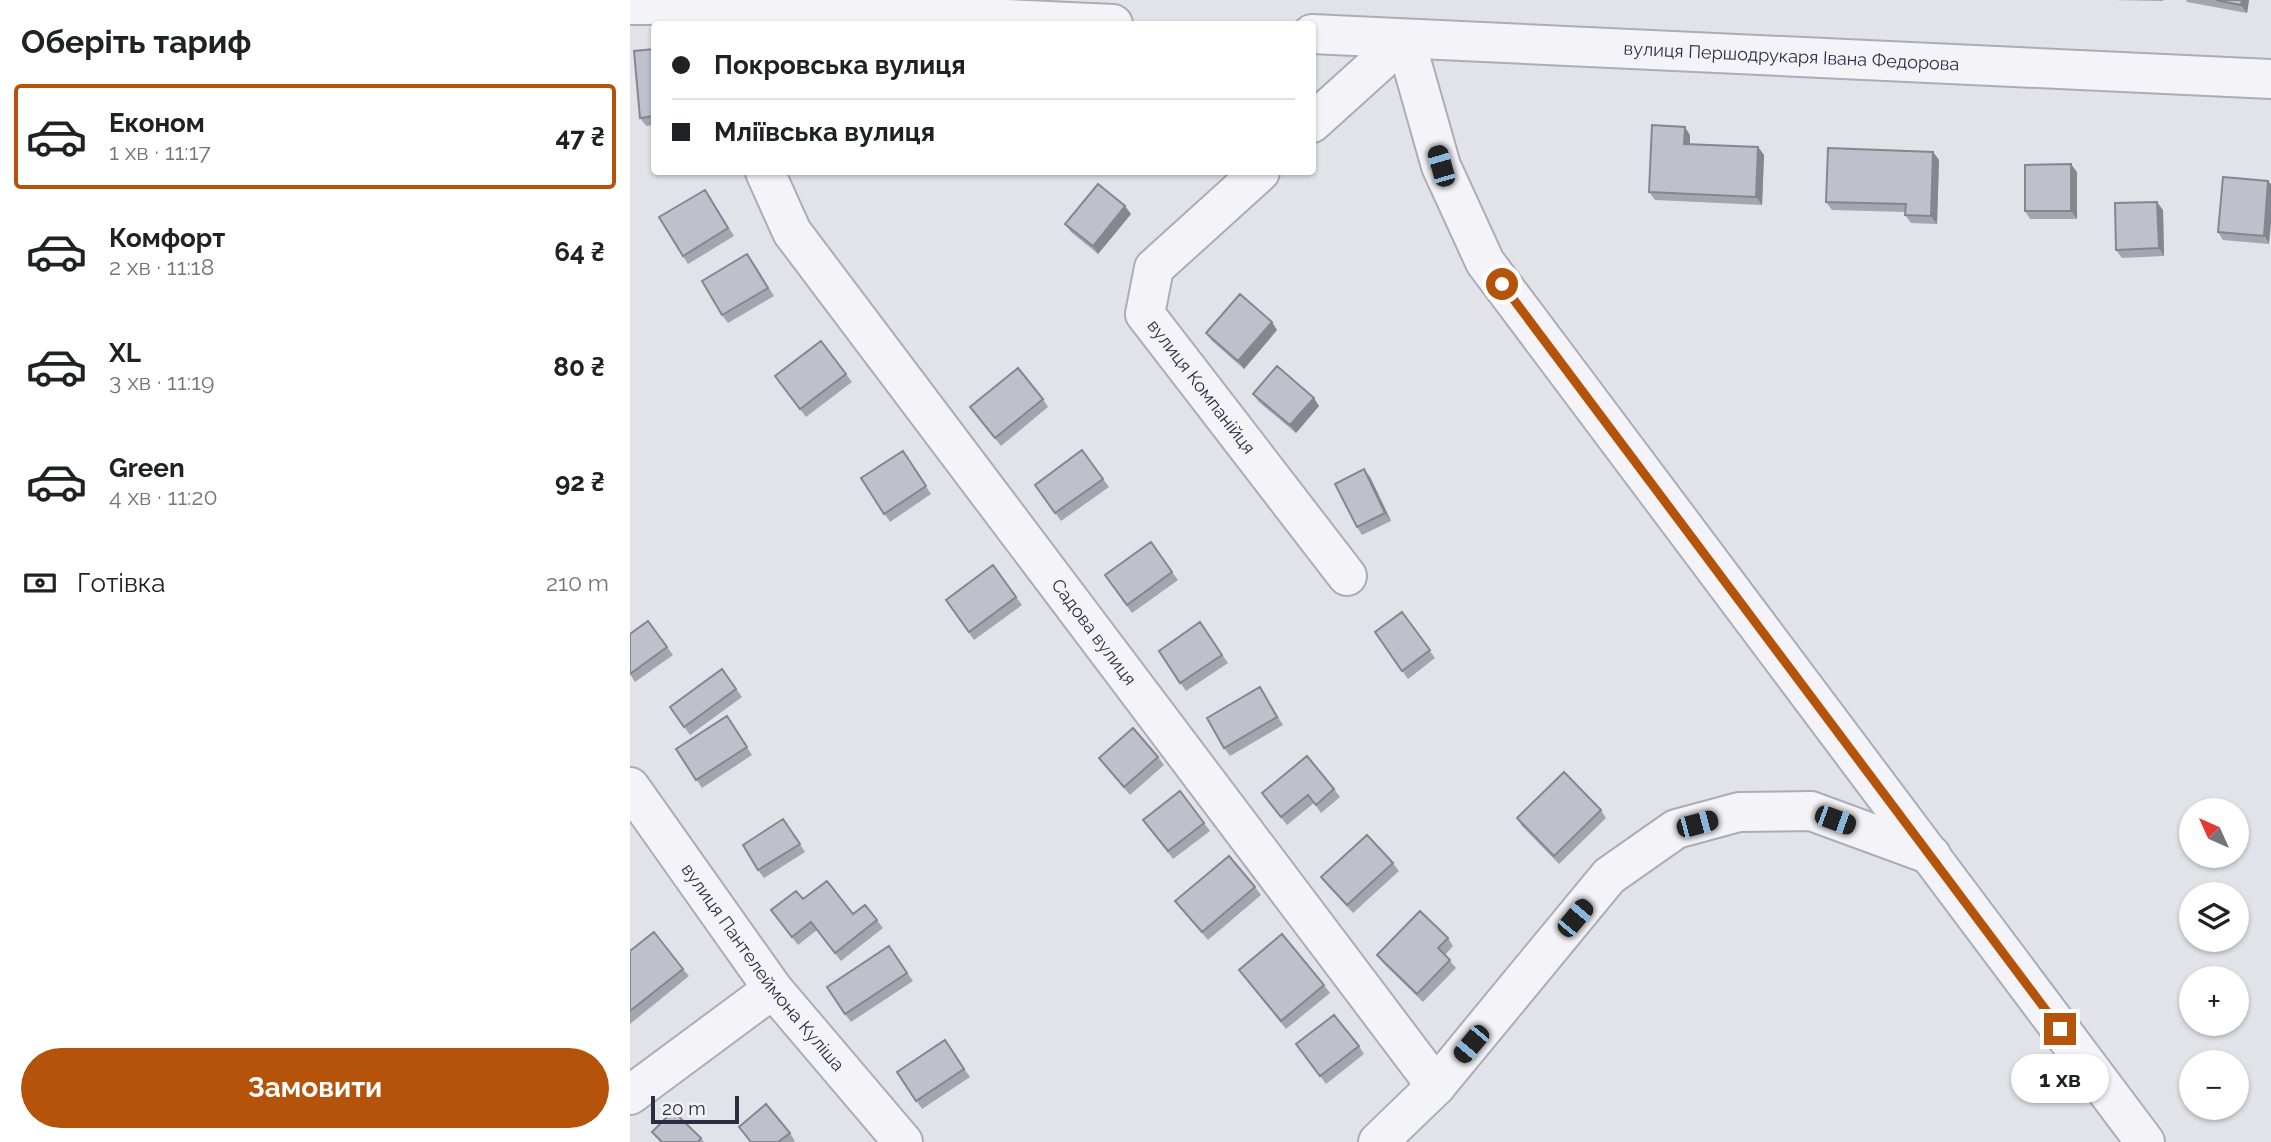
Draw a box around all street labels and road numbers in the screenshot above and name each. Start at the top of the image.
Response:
street label: вулиця Першодрукаря Івана Федорова [1623,38,1960,74]
street label: вулиця Компанійця [1143,315,1260,458]
street label: Садова вулиця [1047,575,1141,689]
street label: вулиця Пантелеймона Куліша [677,859,849,1075]

